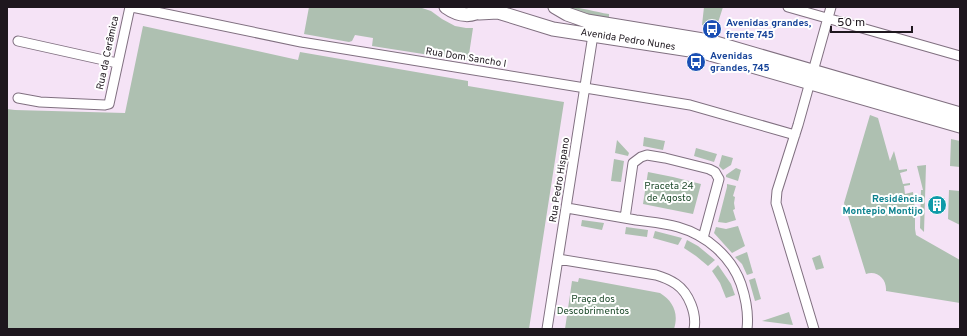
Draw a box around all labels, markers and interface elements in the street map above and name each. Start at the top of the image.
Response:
scale bar [831,8,912,34]
street label: Rua da Cerâmica [94,15,122,91]
text: 50 m [837,15,865,31]
place label: Avenidas grandes, frente 745 [726,17,812,42]
bus stop icon: Avenidas grandes, frente 745 [701,18,723,40]
street label: Avenida Pedro Nunes [580,26,677,54]
street label: Rua Dom Sancho I [425,45,507,71]
place label: Avenidas grandes, 745 [710,50,770,75]
bus stop icon: Avenidas grandes, 745 [685,51,707,73]
street label: Rua Pedro Hispano [547,136,573,223]
park label: Praceta 24 de Agosto [644,180,694,205]
place label: Residência Montepio Montijo [843,193,923,218]
building icon: Residência Montepio Montijo [926,194,948,216]
park label: Praça dos Descobrimentos [557,293,630,318]

